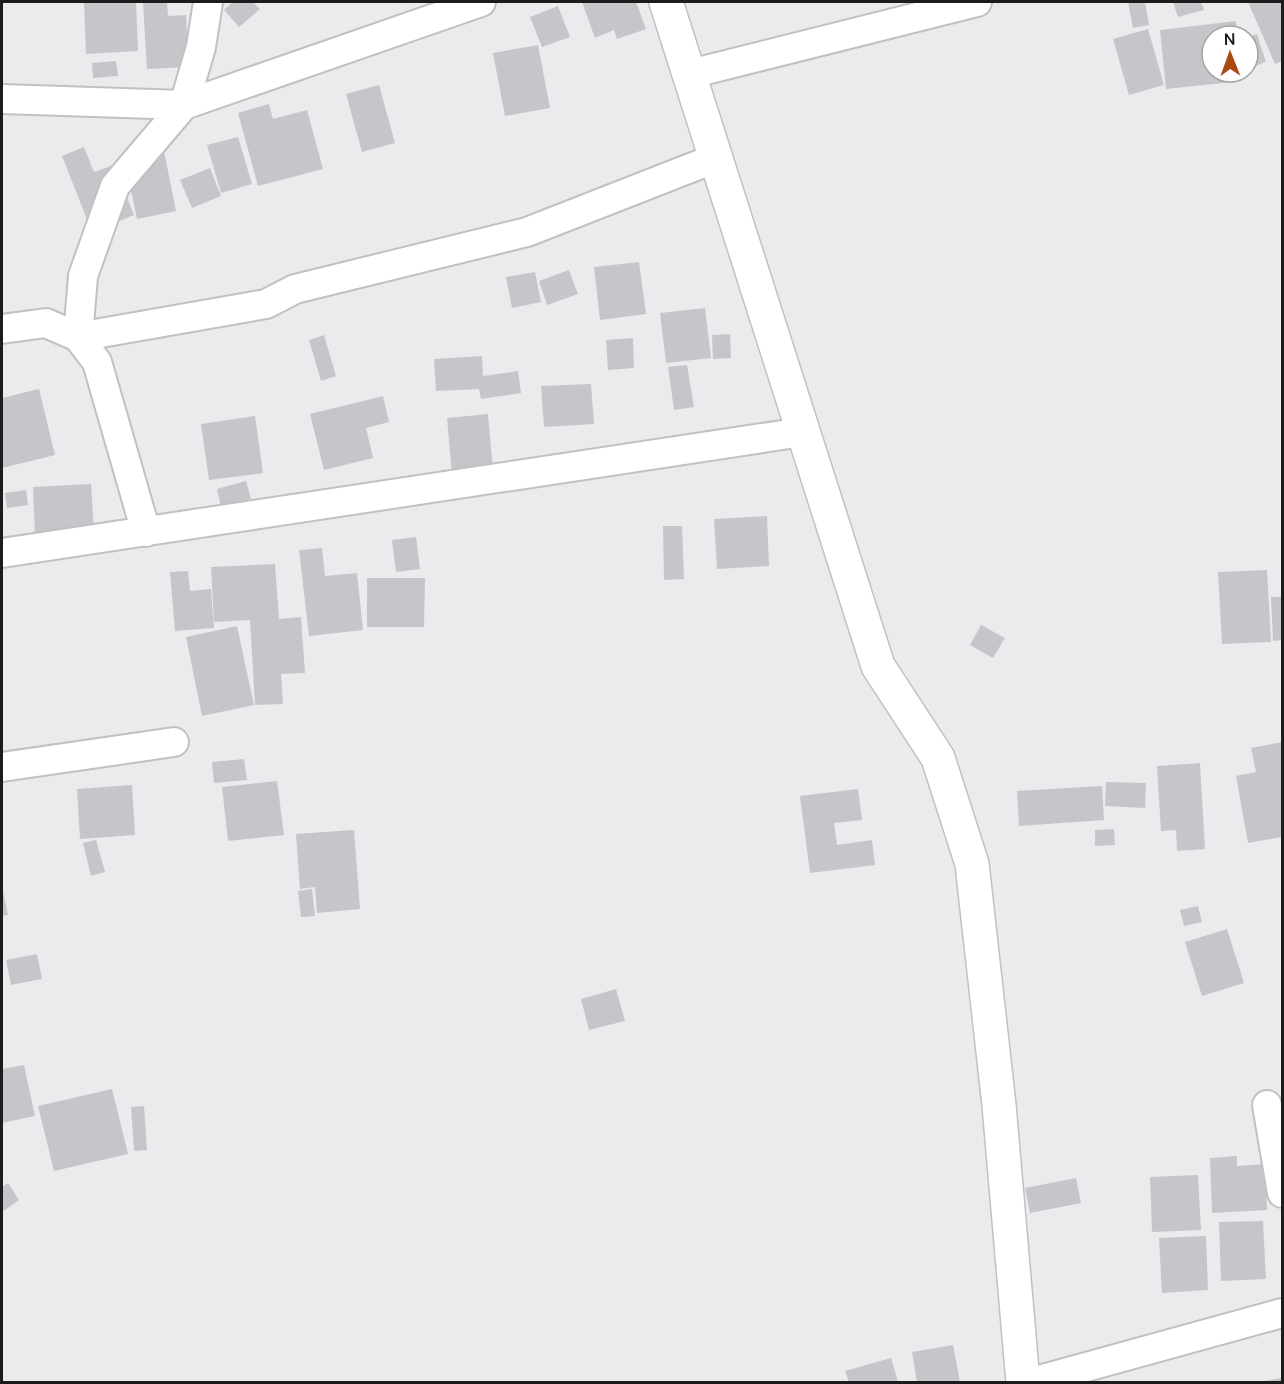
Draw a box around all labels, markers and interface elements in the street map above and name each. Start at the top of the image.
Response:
north arrow [1200,24,1260,84]
text: N [1224,28,1236,50]

